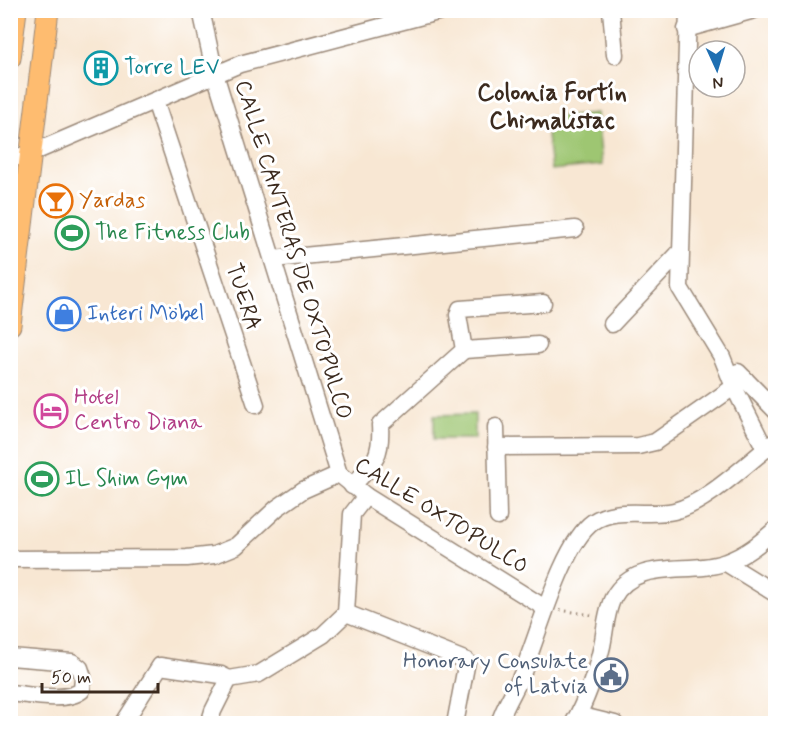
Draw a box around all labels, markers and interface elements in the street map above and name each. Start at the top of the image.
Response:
north arrow [687,39,747,99]
building icon: Torre LEV [83,50,119,86]
place label: Torre LEV [124,54,219,82]
text: N [712,72,724,93]
street label: CALLE CANTERAS DE OXTOPULCO [228,77,358,423]
district label: Colonia Fortín Chimalistac [477,78,627,137]
bar icon: Yardas [38,183,74,219]
place label: Yardas [79,187,145,215]
sports icon: The Fitness Club [54,215,90,251]
place label: The Fitness Club [95,219,250,247]
street label: TUERA [219,260,267,334]
shop icon: Interi Möbel [46,296,82,332]
place label: Interi Möbel [87,300,205,328]
place label: Hotel Centro Diana [74,384,203,437]
hotel icon: Hotel Centro Diana [33,393,69,429]
street label: CALLE OXTOPULCO [349,451,533,581]
sports icon: IL Shim Gym [24,461,60,497]
place label: IL Shim Gym [65,465,188,493]
place label: Honorary Consulate of Latvia [403,648,588,701]
scale bar [42,656,158,694]
public building icon: Honorary Consulate of Latvia [593,657,629,693]
text: 50 m [51,666,91,690]

